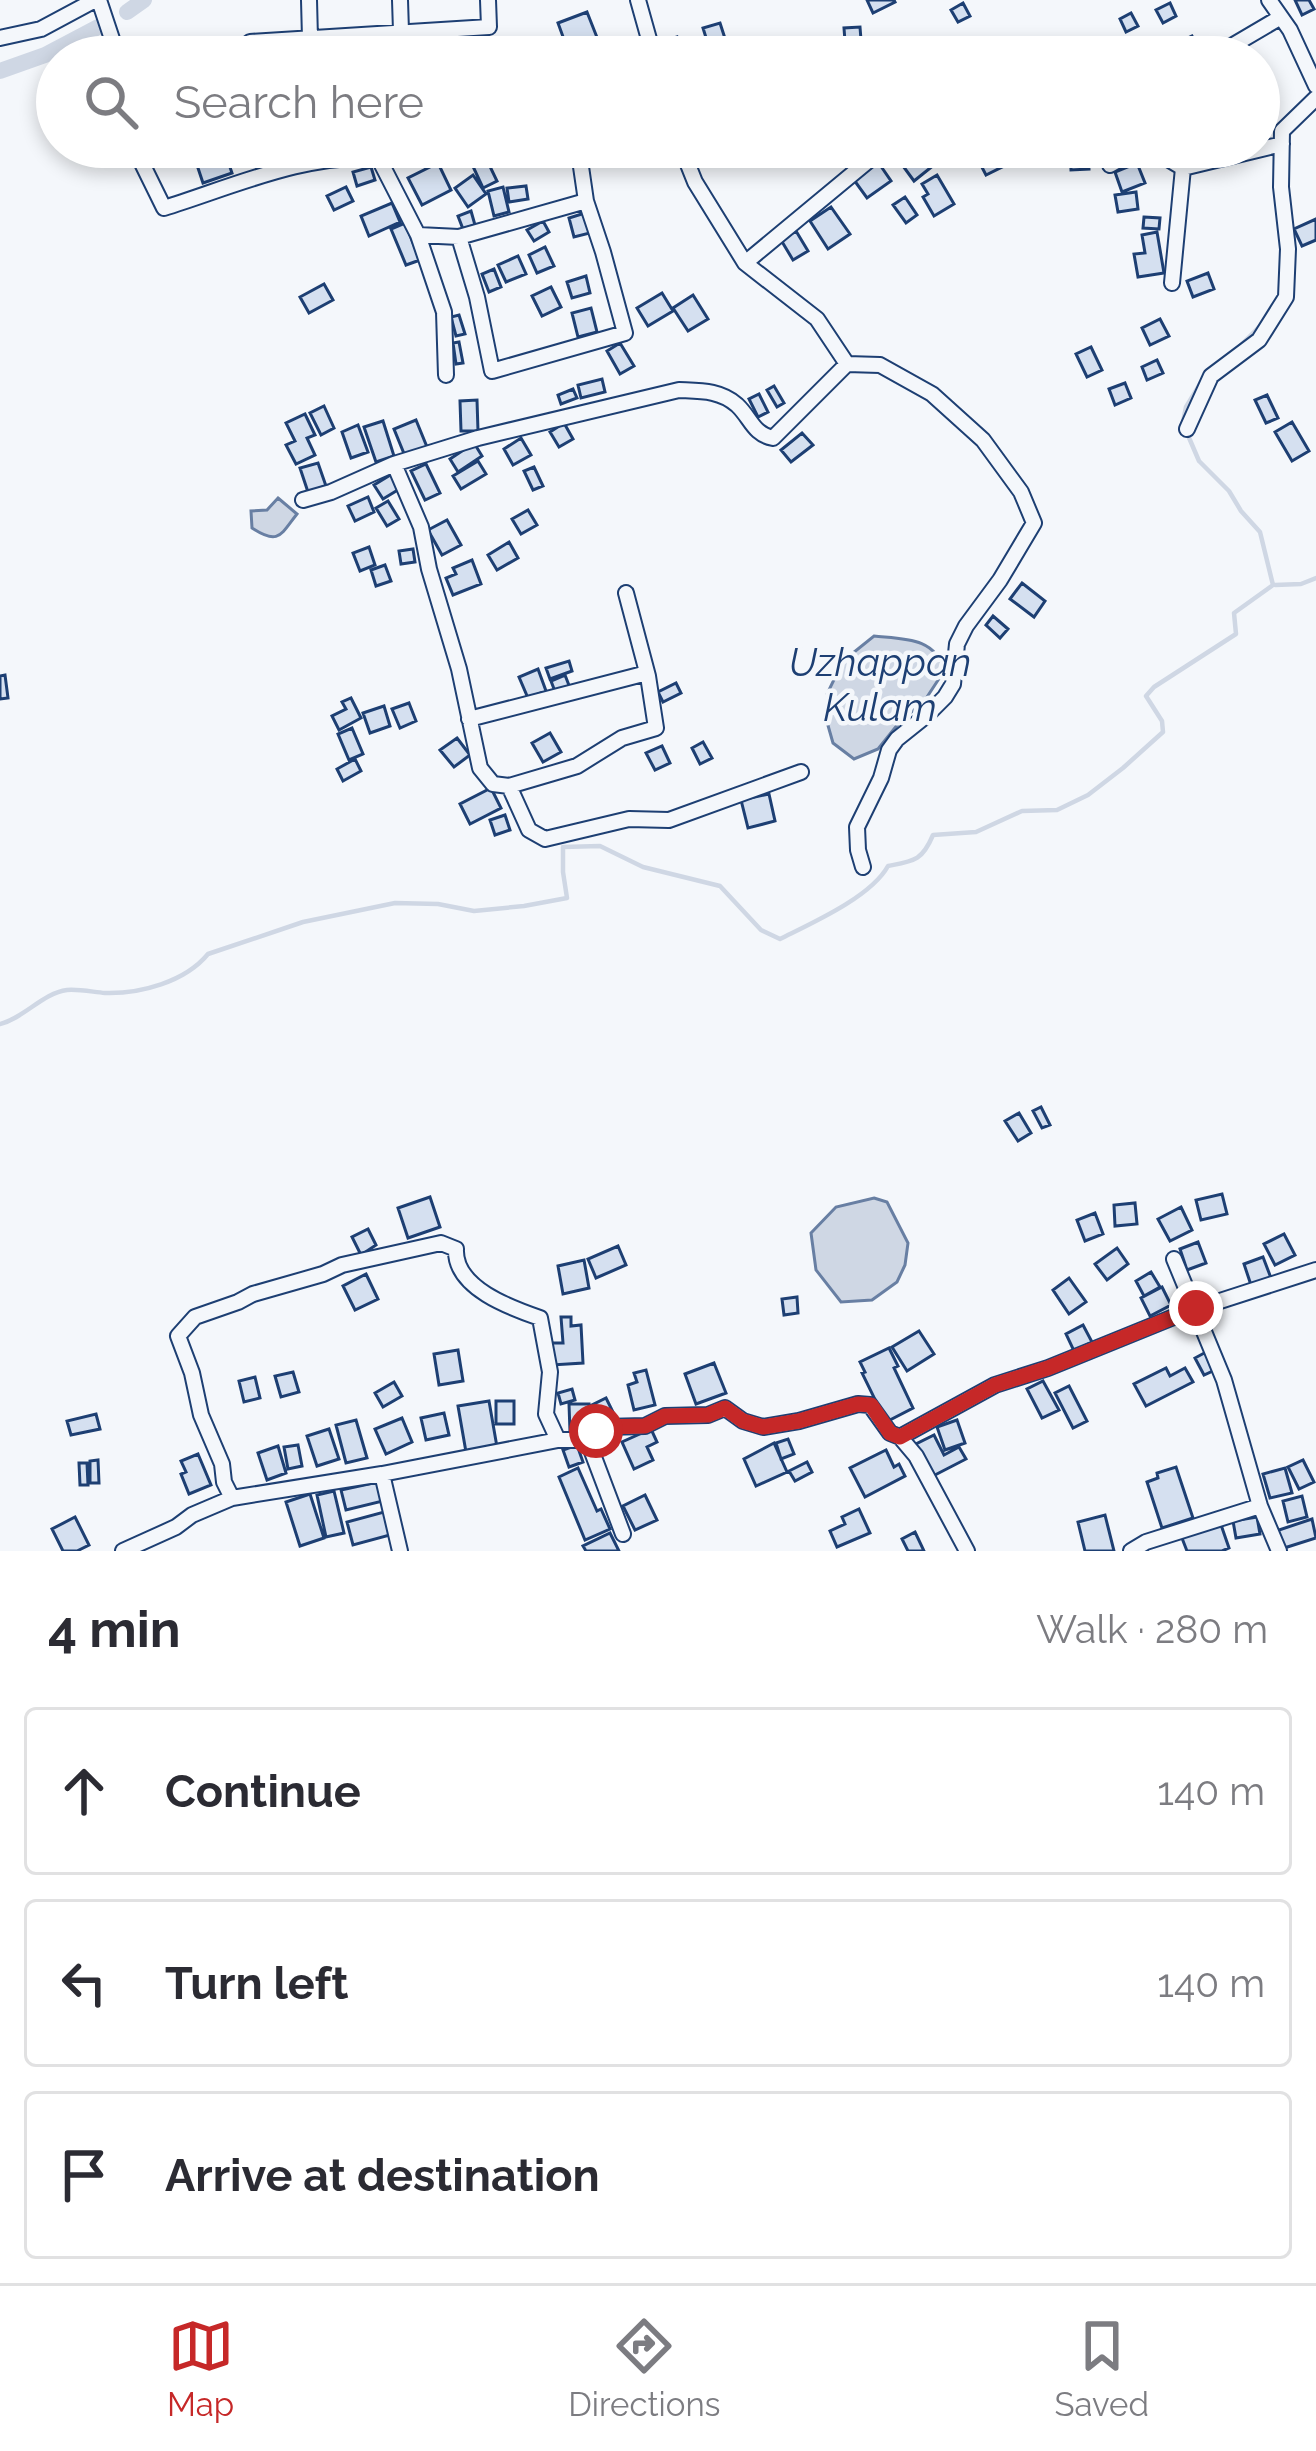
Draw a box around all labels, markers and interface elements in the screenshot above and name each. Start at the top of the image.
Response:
search box [36,36,1280,168]
icon: search [78,69,144,135]
text: Search here [174,76,424,129]
water label: Uzhappan Kulam [789,639,971,730]
route end [1169,1281,1223,1335]
route start [569,1404,623,1458]
text: 4 min [48,1599,181,1659]
text: Walk · 280 m [1036,1606,1268,1652]
icon: ahead [51,1758,117,1824]
text: Continue [165,1765,361,1818]
text: 140 m [1157,1768,1265,1814]
icon: left [51,1950,117,2016]
text: Turn left [165,1957,348,2010]
text: 140 m [1157,1960,1265,2006]
icon: arrive [51,2142,117,2208]
text: Arrive at destination [165,2149,600,2202]
tab: Map [167,2313,234,2424]
tab: Directions [568,2313,721,2424]
tab: Saved [1055,2313,1149,2424]

